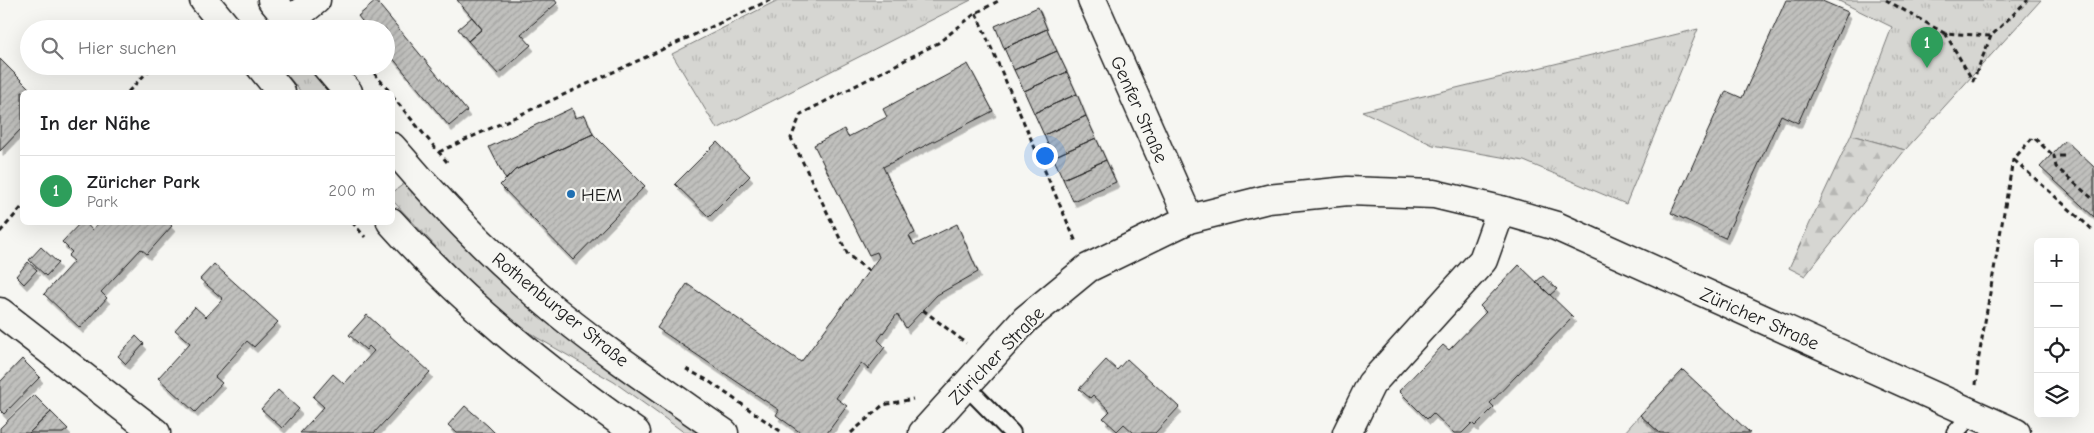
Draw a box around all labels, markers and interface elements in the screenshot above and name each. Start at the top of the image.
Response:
search box [20,20,395,75]
pin: 1 [1911,27,1943,68]
icon: search [38,34,66,62]
text: Hier suchen [78,37,176,59]
street label: Genfer Straße [1106,53,1172,166]
text: In der Nähe [40,111,150,135]
your location [1032,143,1058,169]
text: Züricher Park [87,171,200,193]
text: 1 [53,182,59,200]
text: 200 m [329,182,375,200]
place label: HEM [581,184,622,206]
marker: HEM [565,188,577,200]
text: Park [87,193,118,211]
map controls [2034,238,2079,418]
button: + [2034,238,2079,283]
street label: Rothenburger Straße [488,248,633,372]
street label: Züricher Straße [1697,283,1822,355]
button: − [2034,283,2079,328]
street label: Züricher Straße [944,302,1049,409]
button: locate [2034,328,2079,373]
button: layers [2034,373,2079,418]

